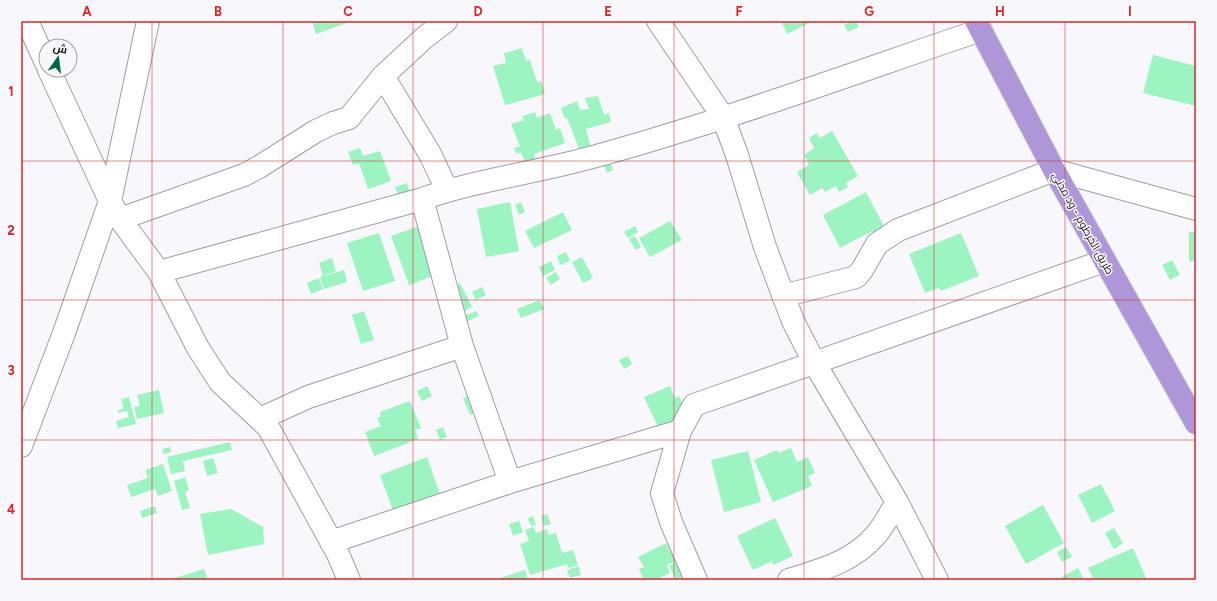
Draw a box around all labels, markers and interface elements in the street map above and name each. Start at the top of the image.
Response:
text: A [82,4,92,19]
text: B [214,4,222,19]
text: C [343,4,353,19]
text: D [473,4,483,19]
text: E [604,4,612,19]
text: F [735,4,743,19]
text: G [864,4,874,19]
text: H [995,4,1005,19]
text: I [1128,4,1132,19]
north arrow [38,38,78,78]
text: ش [52,41,69,57]
text: 1 [8,84,14,99]
street label: طريق الخرطوم - ود مدني [1047,170,1116,278]
text: 2 [7,223,15,238]
text: 3 [7,363,15,378]
text: 4 [7,502,15,517]

